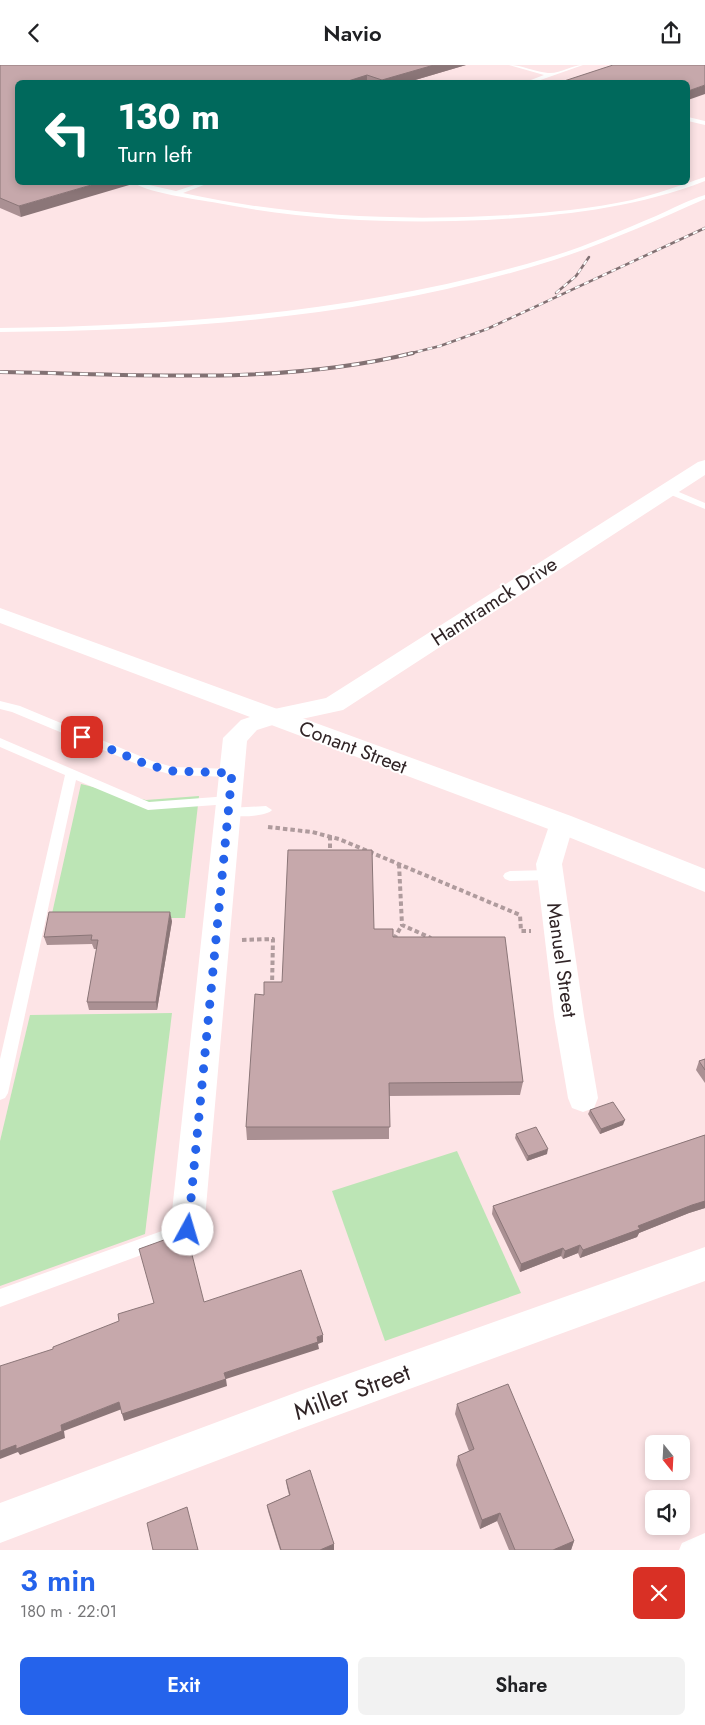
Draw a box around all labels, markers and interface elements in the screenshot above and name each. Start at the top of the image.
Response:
text: Navio [323,17,382,49]
icon: back [20,19,48,47]
icon: share [657,19,685,47]
text: 130 m [118,92,220,142]
icon: left [35,100,100,165]
text: Turn left [118,138,192,170]
street label: Hamtramck Drive [425,550,563,653]
street label: Conant Street [295,714,411,781]
pin [61,716,103,758]
icon: arrive [68,723,96,751]
street label: Manuel Street [539,901,584,1019]
position arrow [161,1203,213,1255]
street label: Miller Street [289,1354,415,1429]
north arrow [645,1435,690,1480]
map controls [645,1435,690,1535]
button: sound [645,1490,690,1535]
text: 3 min [20,1559,96,1602]
button: close [633,1567,685,1619]
text: 180 m · 22:01 [20,1600,117,1623]
button: Exit [20,1657,348,1715]
button: Share [358,1657,685,1715]

